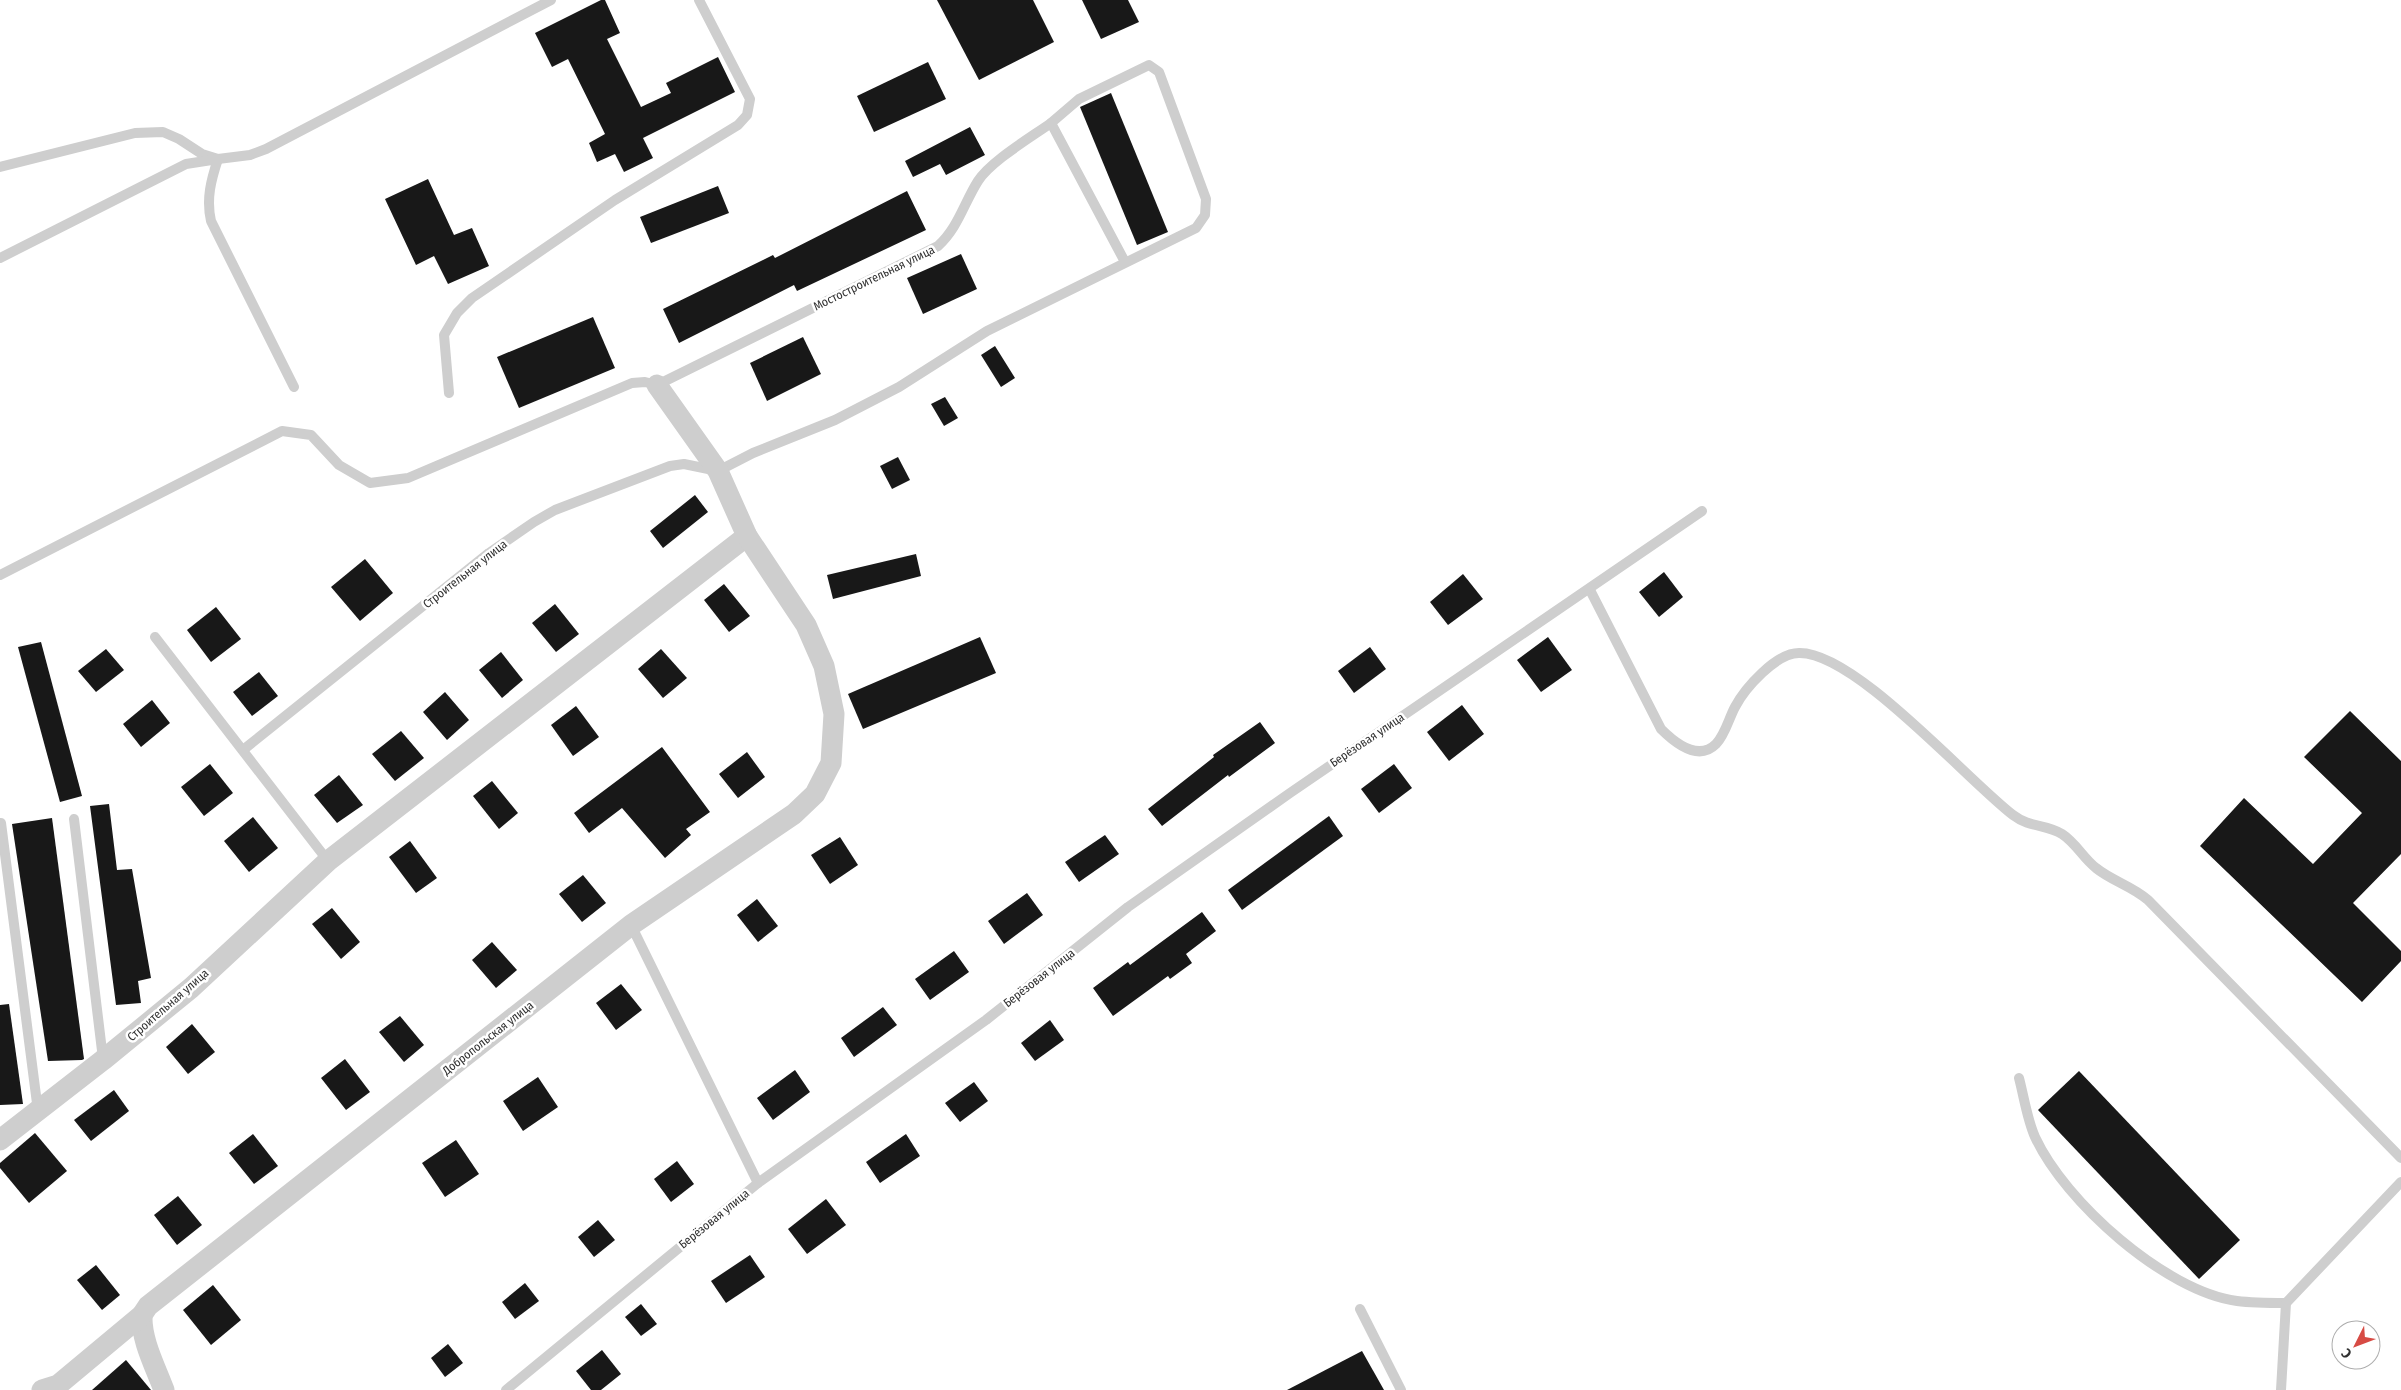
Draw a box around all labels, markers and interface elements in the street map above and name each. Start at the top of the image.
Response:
street label: Мостостроительная улица [811,242,937,313]
street label: Строительная улица [420,537,510,611]
street label: Берёзовая улица [1327,710,1407,770]
street label: Берёзовая улица [1001,946,1077,1010]
street label: Строительная улица [125,966,211,1044]
street label: Добропольская улица [439,998,536,1078]
street label: Берёзовая улица [676,1186,752,1252]
north arrow [2331,1320,2381,1370]
text: С [2337,1344,2355,1362]

